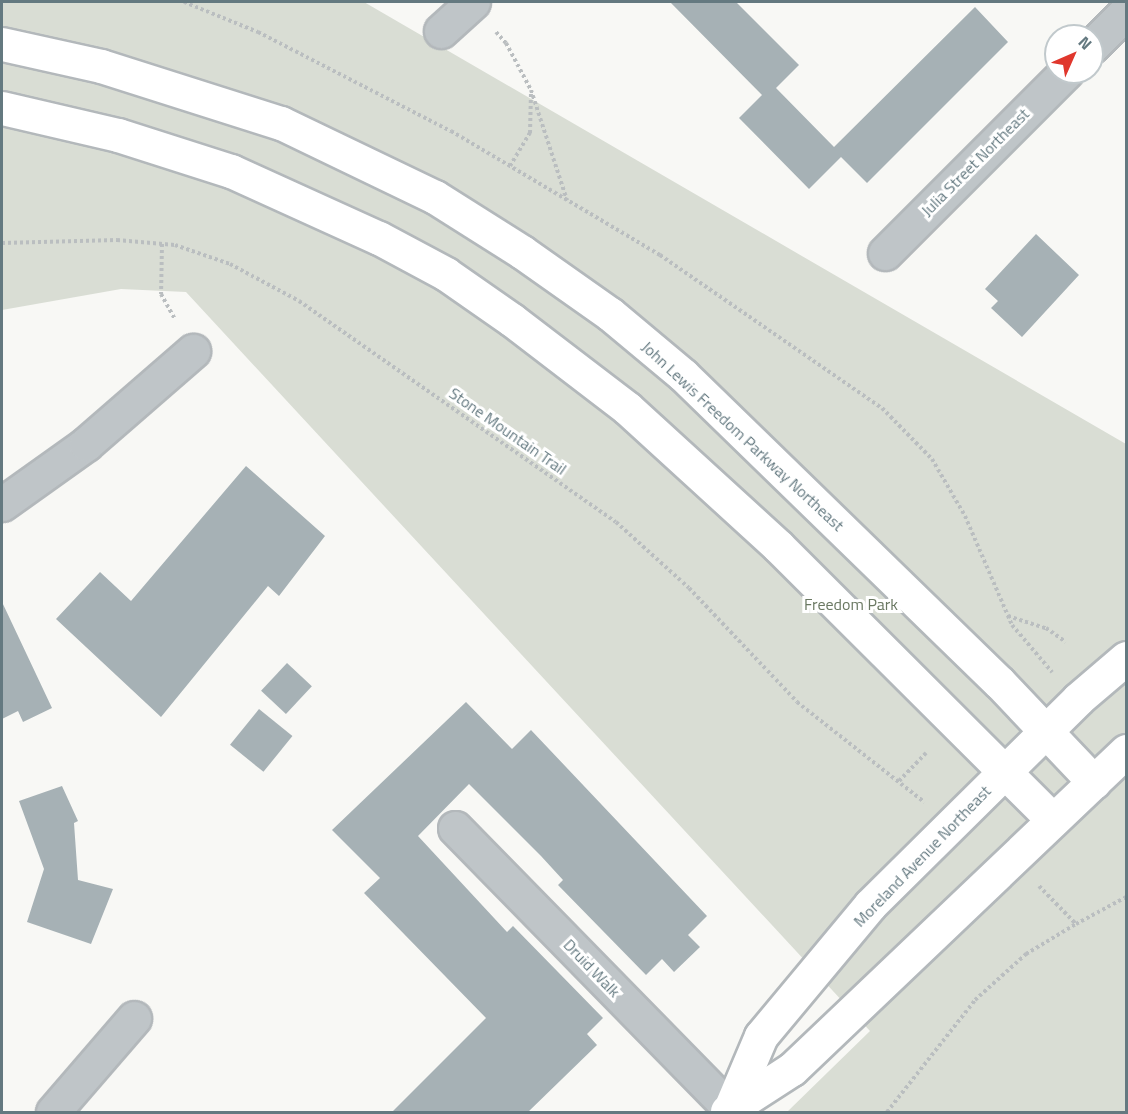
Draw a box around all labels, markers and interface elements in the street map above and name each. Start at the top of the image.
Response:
north arrow [1044,24,1104,84]
text: N [1073,30,1098,55]
street label: Julia Street Northeast [917,104,1033,220]
street label: John Lewis Freedom Parkway Northeast [638,337,848,535]
street label: Stone Mountain Trail [446,383,570,479]
park label: Freedom Park [804,594,898,614]
street label: Moreland Avenue Northeast [849,781,995,931]
street label: Druid Walk [560,935,624,1001]

